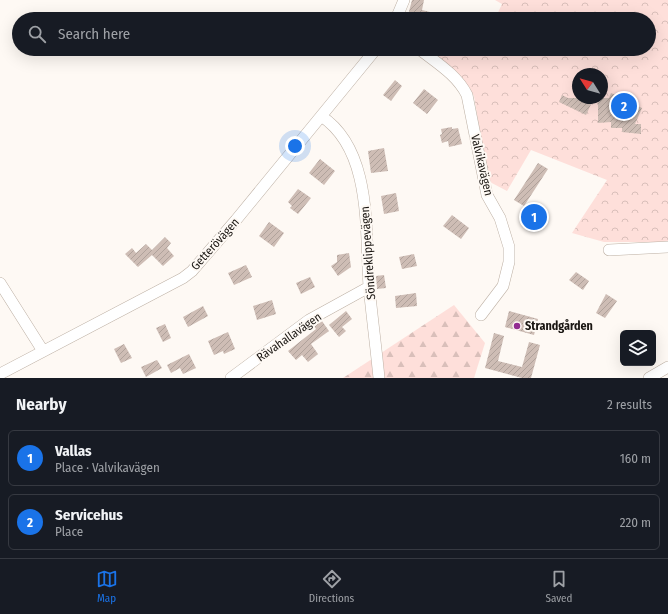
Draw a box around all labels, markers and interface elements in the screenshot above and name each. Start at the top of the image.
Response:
search box [12,12,656,56]
icon: search [26,23,48,45]
text: Search here [58,25,130,43]
north arrow [572,68,608,104]
pin: 2 [611,91,637,121]
street label: Valvikavägen [468,133,496,197]
your location [285,136,305,156]
pin: 1 [521,202,547,232]
street label: Söndreklippevägen [358,206,378,300]
street label: Getterövägen [188,215,242,273]
street label: Rävahallavägen [254,310,324,364]
place label: Strandgården [525,319,593,333]
marker: Strandgården [512,321,522,331]
map controls [620,330,656,366]
button: layers [620,330,656,366]
text: Nearby [16,394,67,415]
text: 2 results [607,397,652,412]
text: Vallas [55,442,92,460]
text: 1 [27,451,33,466]
text: 160 m [620,451,651,466]
text: Place · Valvikavägen [55,460,160,475]
text: Servicehus [55,506,123,524]
text: 2 [27,515,33,530]
text: 220 m [620,515,651,530]
text: Place [55,524,83,539]
tab: Map [96,568,118,605]
tab: Directions [309,568,354,605]
tab: Saved [546,568,572,605]

